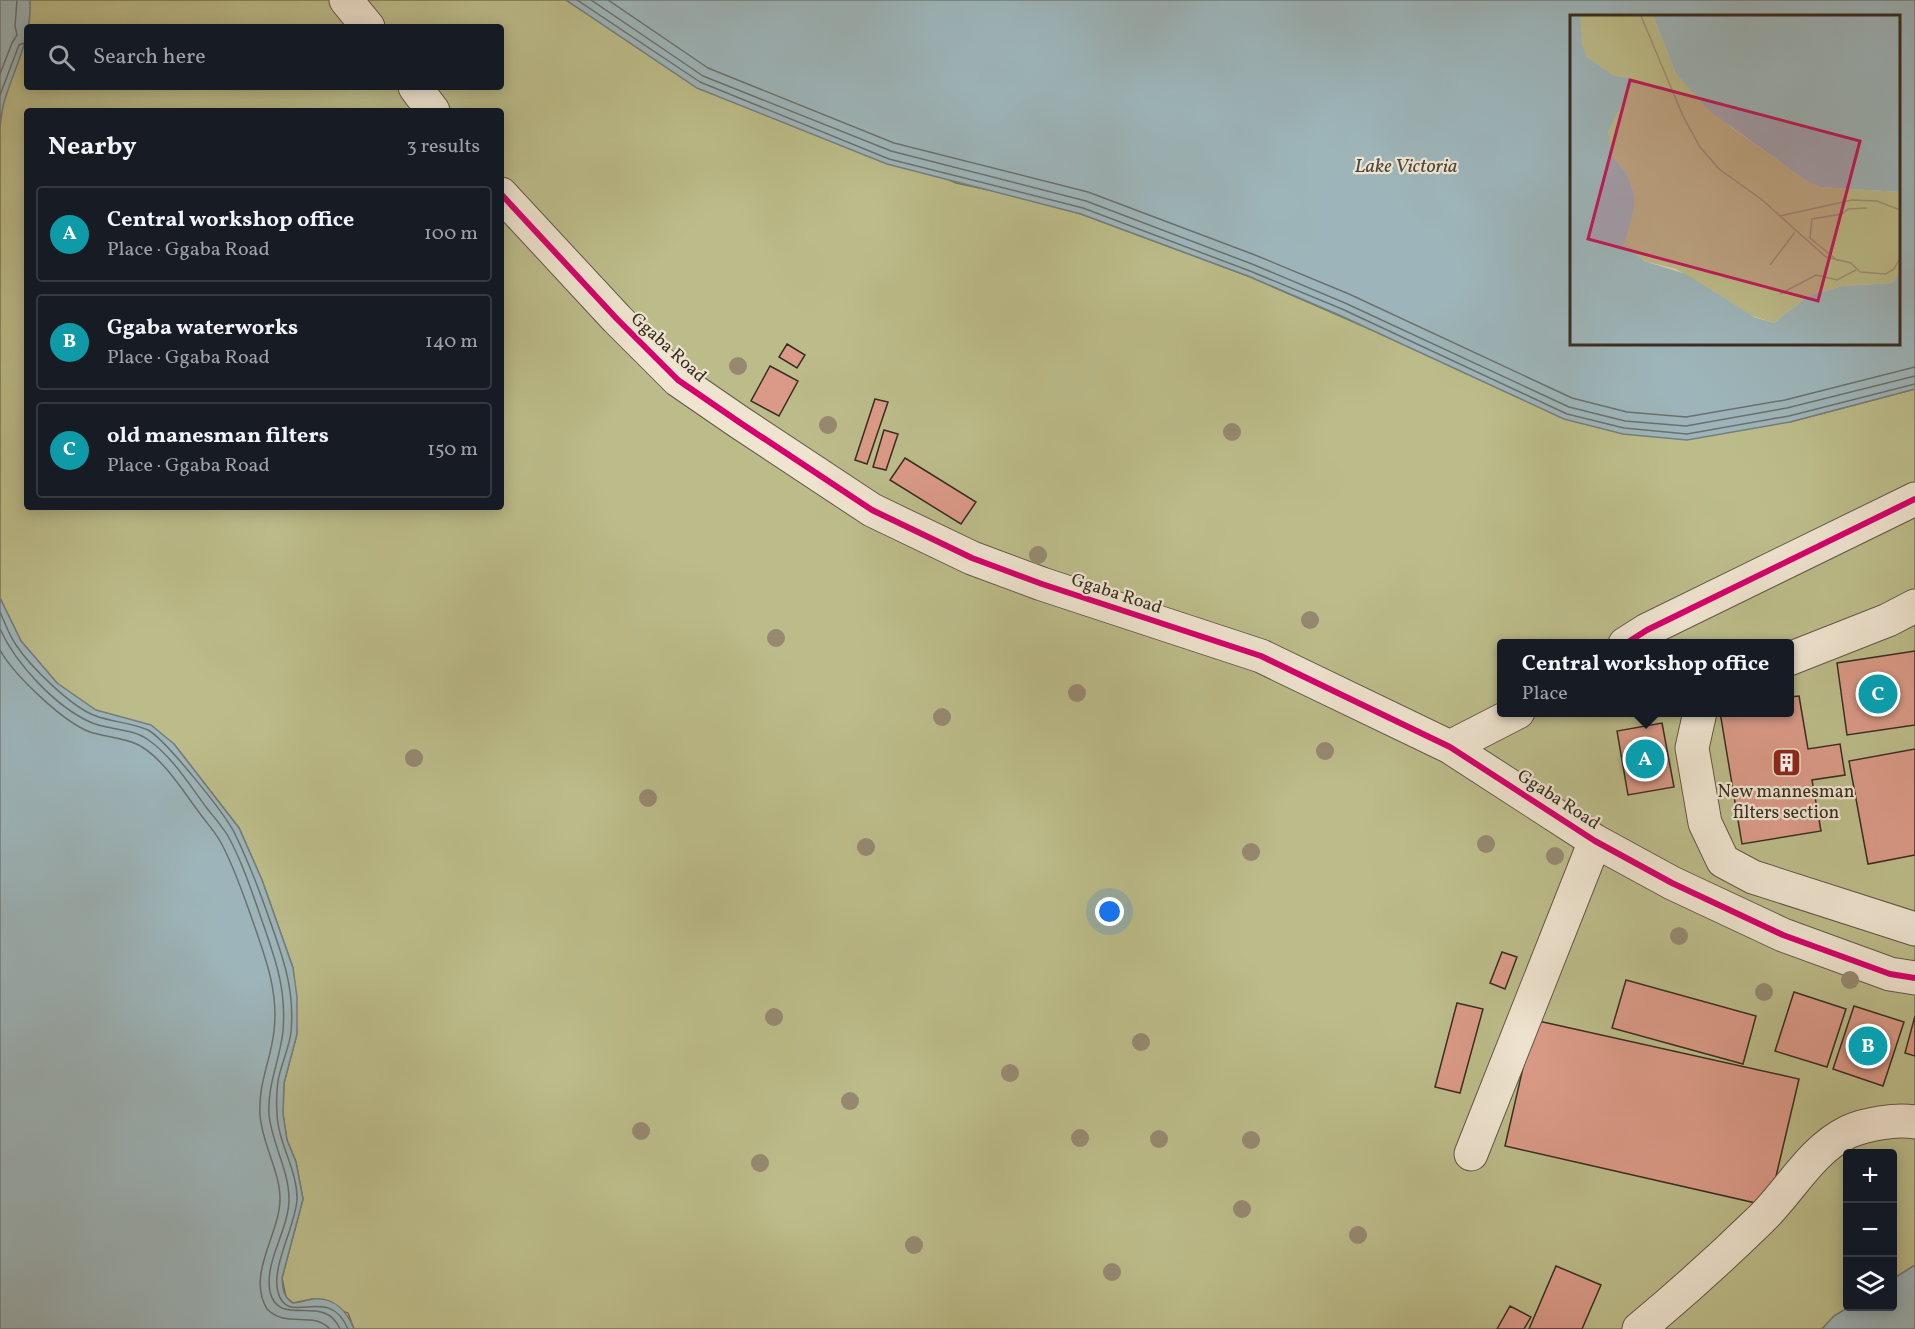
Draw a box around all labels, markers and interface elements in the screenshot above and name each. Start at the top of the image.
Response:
inset map [1570,15,1900,345]
search box [24,24,504,90]
icon: search [45,41,78,74]
text: Search here [93,42,206,73]
text: Nearby [48,129,137,165]
text: 3 results [406,133,480,161]
water label: Lake Victoria [1355,153,1457,181]
text: Central workshop office [107,205,354,236]
text: A [62,220,77,248]
text: 100 m [424,220,478,248]
text: Place · Ggaba Road [107,236,270,264]
street label: Ggaba Road [625,307,711,389]
text: Ggaba waterworks [107,313,298,344]
text: B [63,328,76,356]
text: 140 m [425,328,478,356]
text: Place · Ggaba Road [107,344,270,372]
text: old manesman filters [107,421,329,452]
text: C [63,436,76,464]
text: 150 m [427,436,478,464]
text: Place · Ggaba Road [107,452,270,480]
street label: Ggaba Road [1068,568,1165,621]
popup [1497,639,1794,717]
text: Central workshop office [1522,649,1769,680]
pin: C [1858,672,1898,716]
text: Place [1522,680,1568,708]
pin: A [1626,736,1664,782]
building icon: New mannesman filters section [1770,746,1802,778]
street label: Ggaba Road [1512,764,1605,836]
place label: New mannesman filters section [1718,780,1855,826]
your location [1095,897,1124,926]
pin: B [1848,1024,1888,1068]
map controls [1843,1149,1897,1311]
button: + [1843,1149,1897,1203]
button: − [1843,1203,1897,1257]
button: layers [1843,1257,1897,1311]

